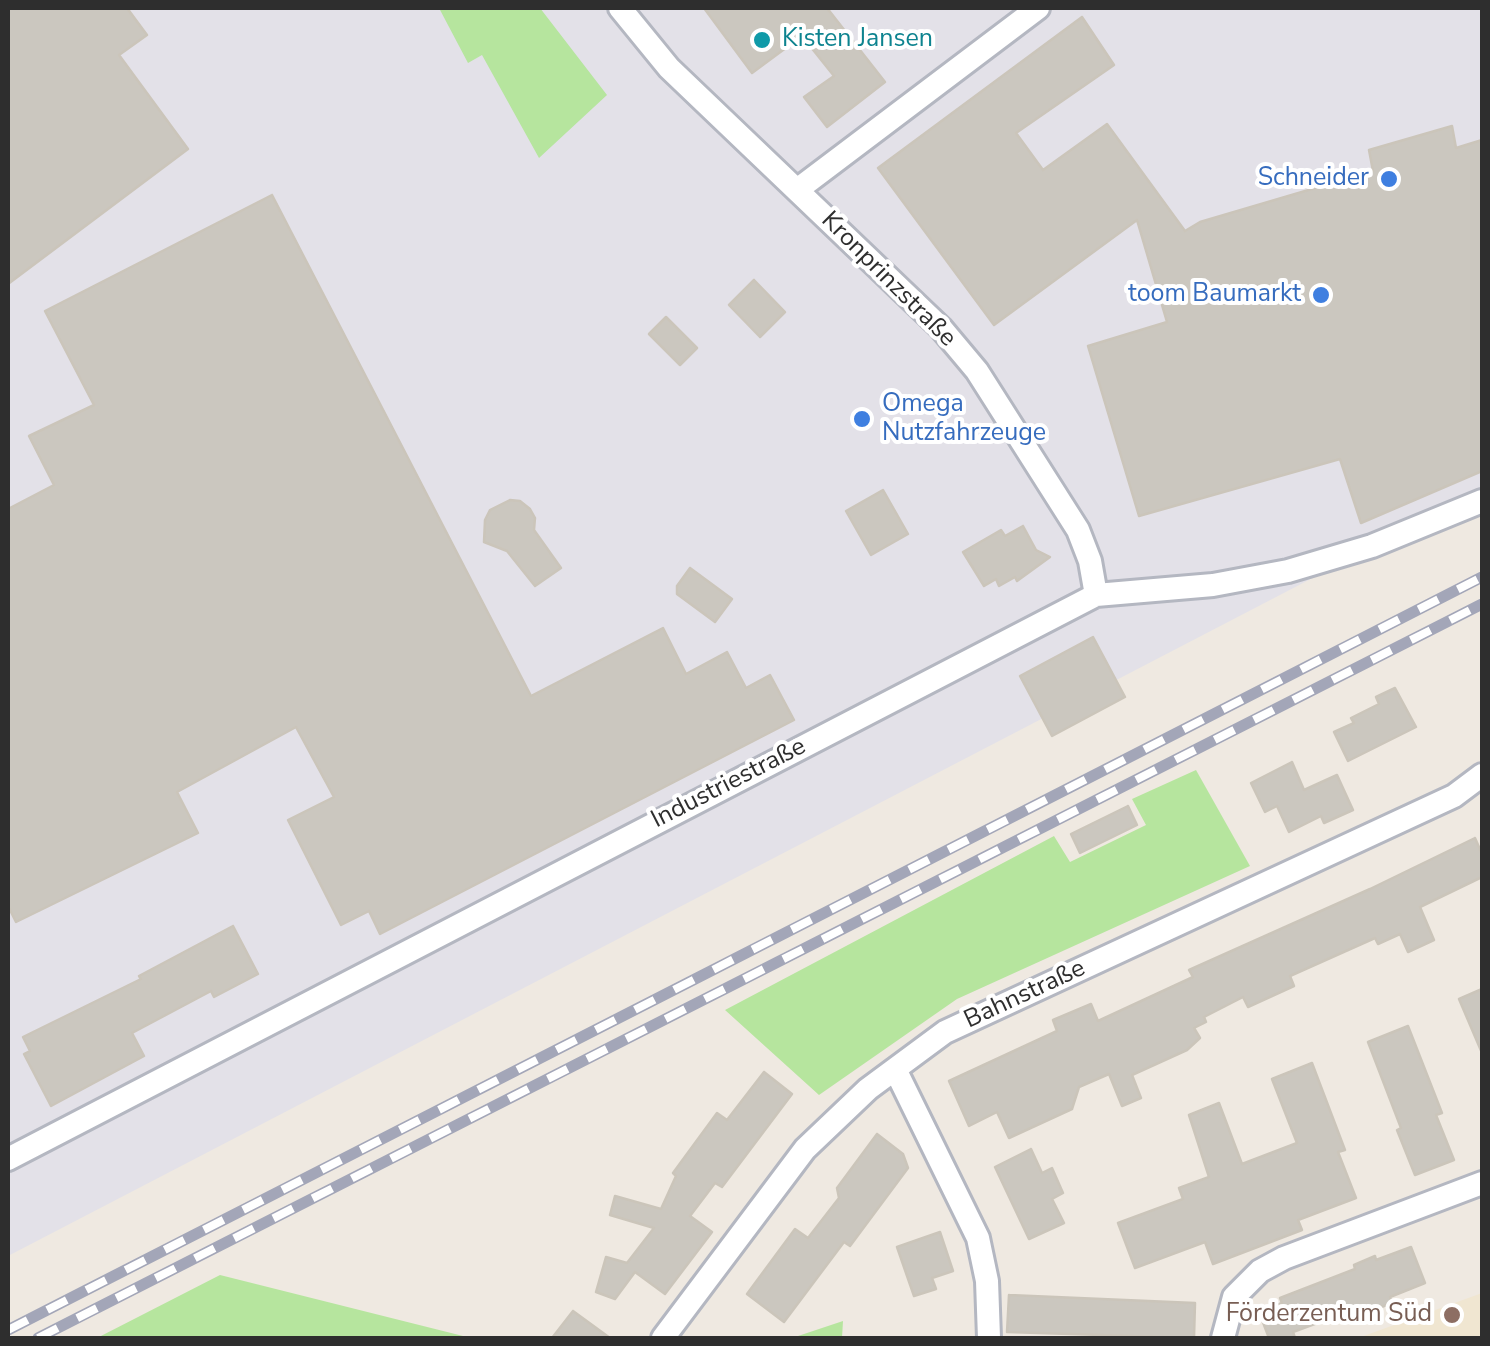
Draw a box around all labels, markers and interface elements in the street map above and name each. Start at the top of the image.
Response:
place label: Kisten Jansen [782,25,933,55]
marker: Kisten Jansen [751,29,773,51]
place label: Schneider [1258,164,1369,194]
marker: Schneider [1378,168,1400,190]
street label: Kronprinzstraße [814,206,962,354]
place label: toom Baumarkt [1128,280,1301,310]
marker: toom Baumarkt [1310,284,1332,306]
place label: Omega Nutzfahrzeuge [882,390,1046,449]
marker: Omega Nutzfahrzeuge [851,408,873,430]
street label: Industriestraße [647,732,811,836]
street label: Bahnstraße [960,954,1090,1036]
place label: Förderzentum Süd [1226,1300,1432,1330]
marker: Förderzentum Süd [1441,1304,1463,1326]

